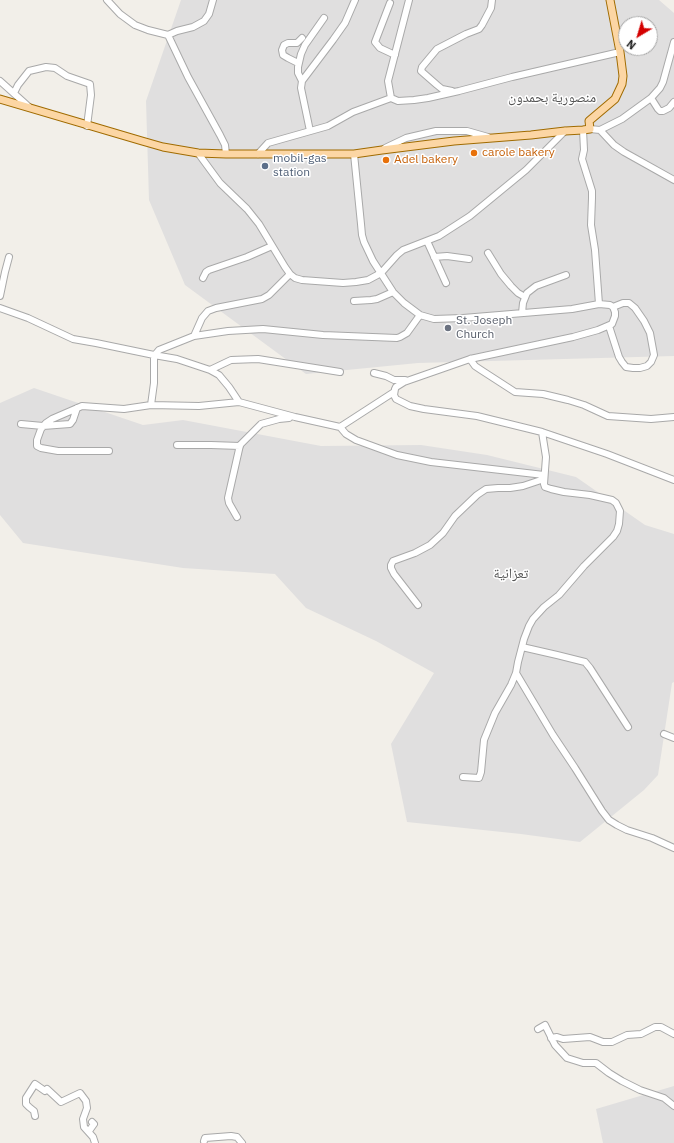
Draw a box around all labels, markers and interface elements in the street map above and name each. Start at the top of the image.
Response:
north arrow [618,16,658,56]
text: N [624,37,639,53]
district label: منصورية بحمدون [508,90,596,106]
place label: carole bakery [482,146,555,160]
marker: carole bakery [469,148,479,158]
place label: mobil-gas station [273,152,327,180]
place label: Adel bakery [394,153,458,167]
marker: Adel bakery [381,155,391,165]
marker: mobil-gas station [260,161,270,171]
place label: St. Joseph Church [456,314,512,342]
marker: St. Joseph Church [443,323,453,333]
district label: تعزانية [494,566,528,582]

